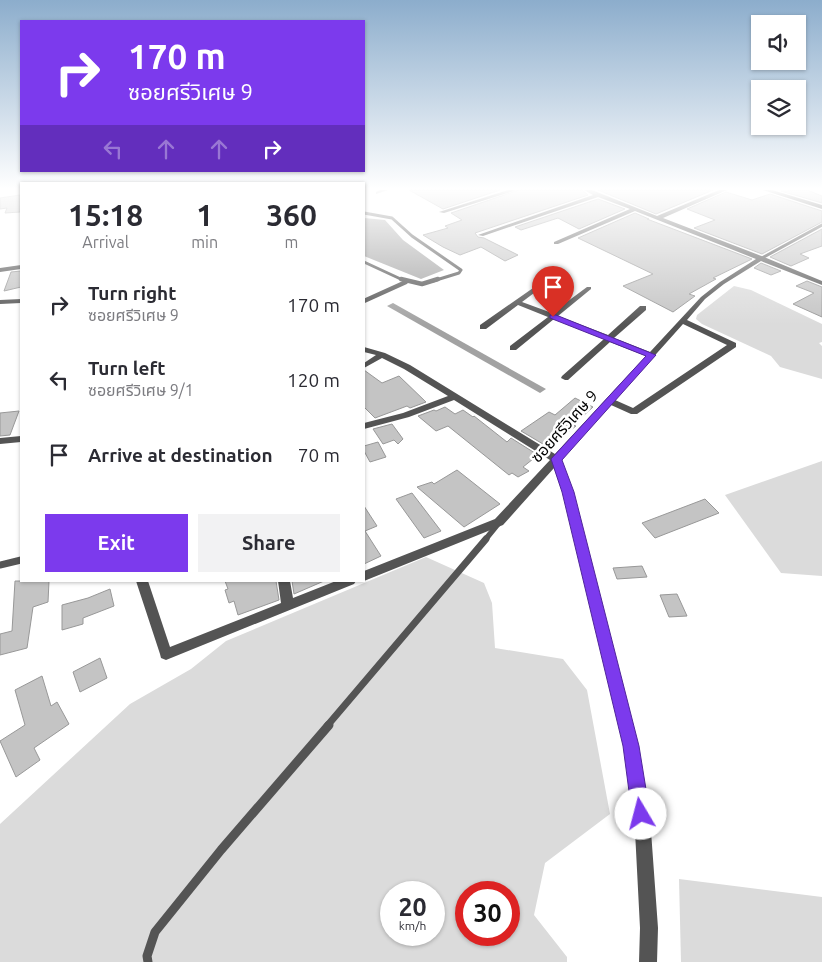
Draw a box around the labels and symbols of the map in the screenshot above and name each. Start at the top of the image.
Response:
pin [532,266,574,317]
street label: ซอยศรีวิเศษ 9 [527,386,601,466]
position arrow [614,787,666,839]
speed limit sign: 30 [455,881,520,946]

